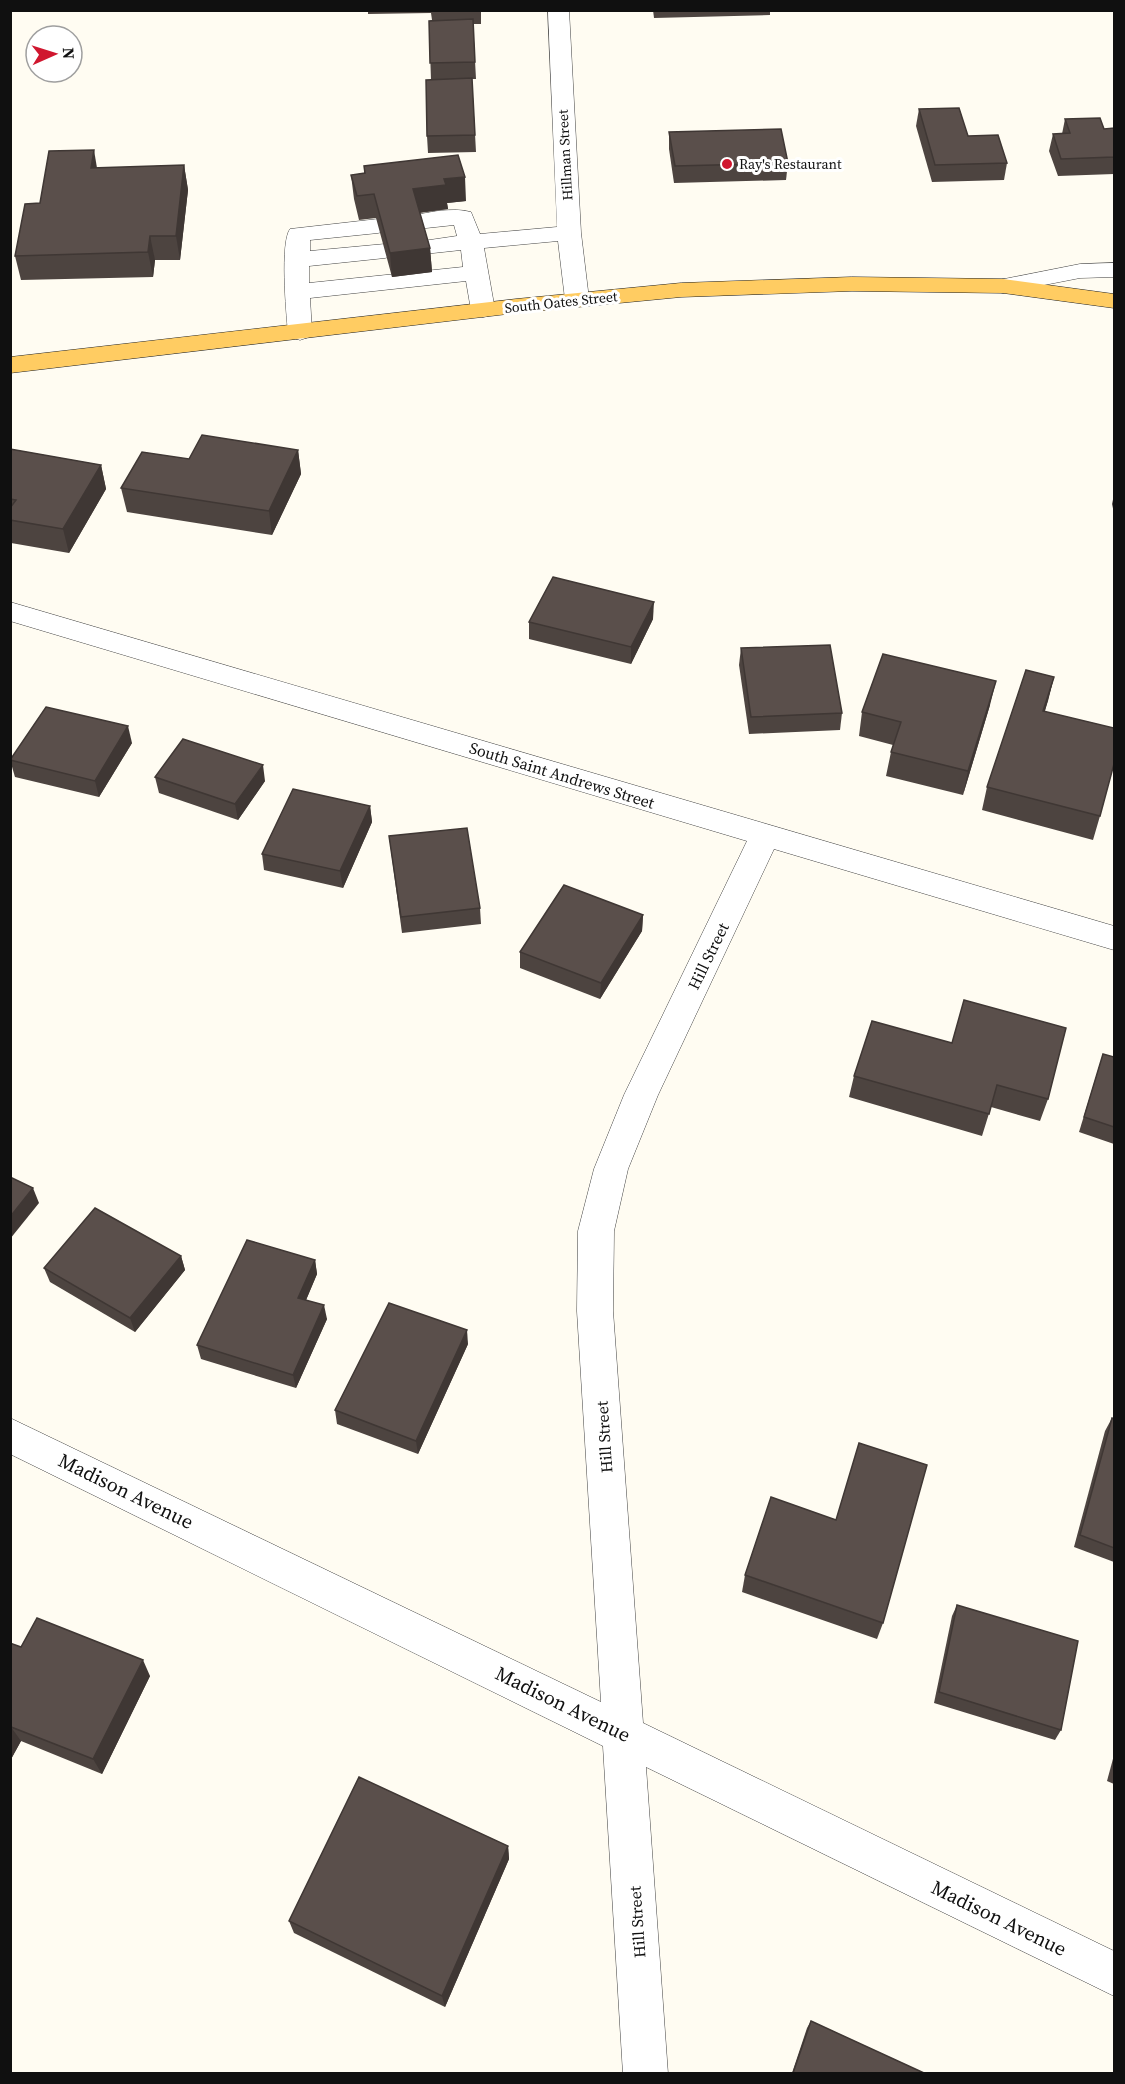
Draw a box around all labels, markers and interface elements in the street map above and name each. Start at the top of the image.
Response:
north arrow [24,24,84,84]
text: N [58,47,80,60]
street label: Hillman Street [553,109,577,201]
place label: Ray's Restaurant [739,154,842,174]
marker: Ray's Restaurant [720,157,734,171]
street label: South Oates Street [504,286,619,318]
street label: South Saint Andrews Street [467,736,658,814]
street label: Hill Street [682,918,734,993]
street label: Hill Street [590,1400,617,1474]
street label: Madison Avenue [54,1446,198,1536]
street label: Madison Avenue [491,1659,635,1749]
street label: Madison Avenue [927,1873,1071,1963]
street label: Hill Street [623,1885,650,1959]

